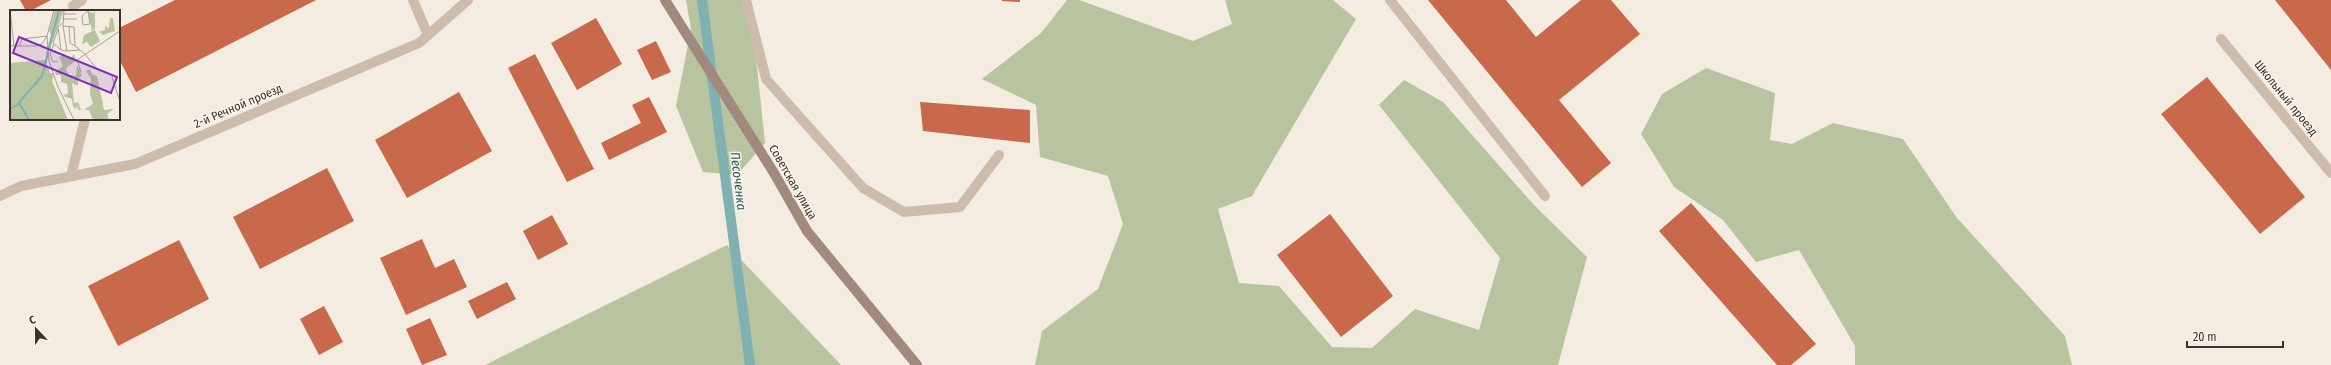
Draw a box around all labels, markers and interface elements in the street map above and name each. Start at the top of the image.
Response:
inset map [10,10,120,120]
street label: Школьный проезд [2251,57,2321,139]
street label: 2-й Речной проезд [192,81,284,131]
street label: Советская улица [766,142,820,222]
water label: Песоченка [727,151,750,211]
north arrow [16,309,56,349]
text: С [27,313,38,327]
scale bar [2187,323,2283,349]
text: 20 m [2193,330,2217,344]

